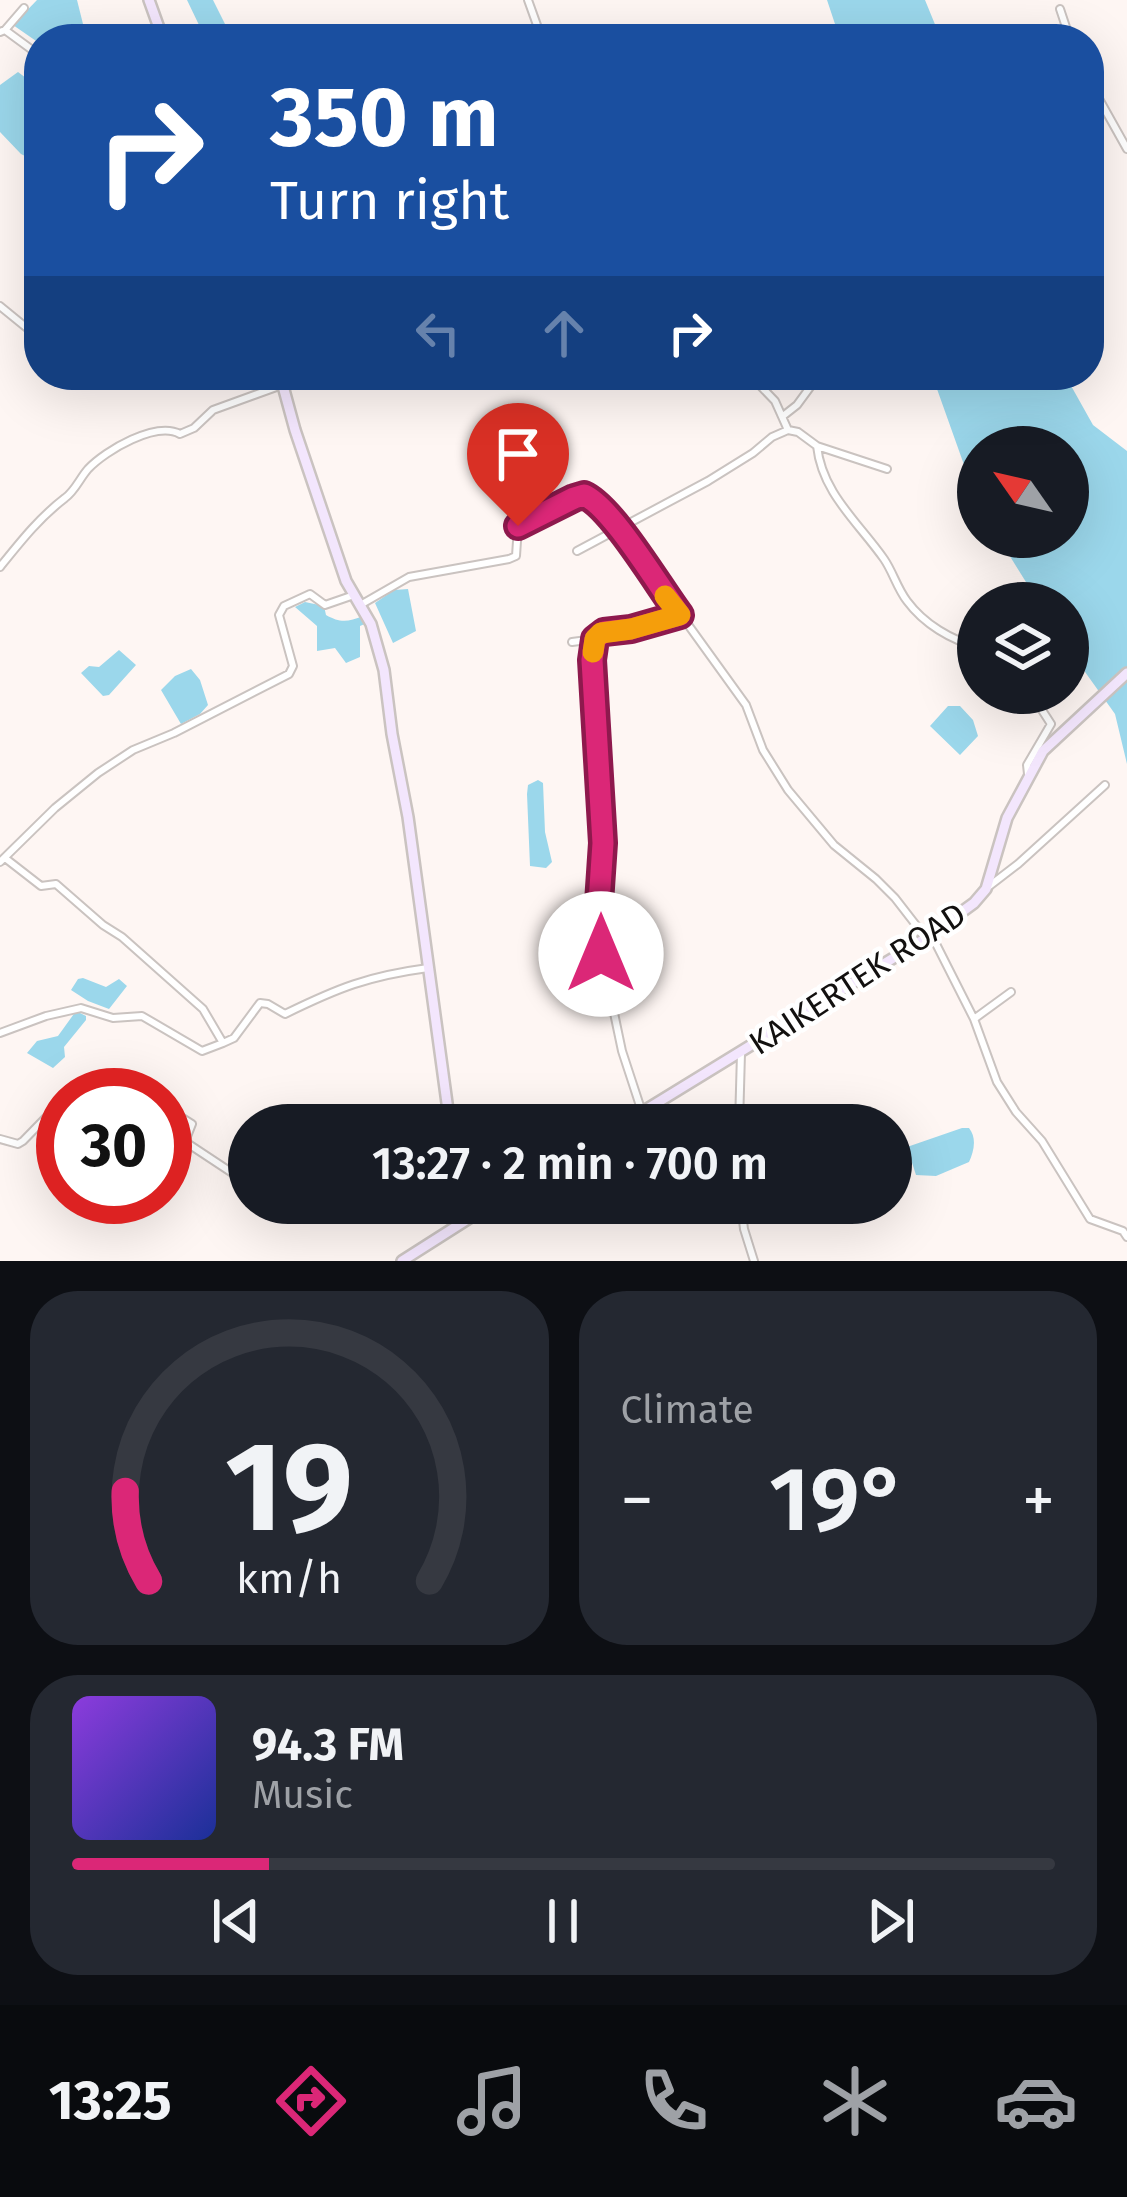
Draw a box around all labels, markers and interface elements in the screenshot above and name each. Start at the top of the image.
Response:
text: 350 m [270,67,499,168]
icon: right [72,72,228,228]
text: Turn right [270,169,509,233]
icon: left [405,300,471,366]
icon: ahead [531,300,597,366]
icon: right [657,300,723,366]
pin [467,403,569,526]
icon: arrive [485,421,551,487]
north arrow [957,426,1089,558]
map controls [957,426,1089,714]
button: layers [957,582,1089,714]
position arrow [538,891,664,1017]
street label: KAIKERTEK ROAD [742,894,973,1064]
speed limit sign: 30 [36,1068,192,1224]
text: 13:27 · 2 min · 700 m [372,1137,768,1191]
text: Climate [621,1387,754,1433]
text: 19 [225,1413,353,1563]
text: 19° [769,1446,907,1554]
text: − [621,1461,654,1540]
text: + [1022,1461,1055,1540]
text: km/h [236,1553,342,1604]
text: 94.3 FM [252,1718,404,1772]
text: Music [252,1772,353,1818]
icon: previous [203,1888,269,1954]
icon: pause [530,1888,596,1954]
icon: next [858,1888,924,1954]
icon: directions [269,2059,353,2143]
icon: music [450,2059,534,2143]
icon: phone [632,2059,716,2143]
icon: climate [813,2059,897,2143]
icon: car [994,2059,1078,2143]
text: 13:25 [49,2069,172,2133]

